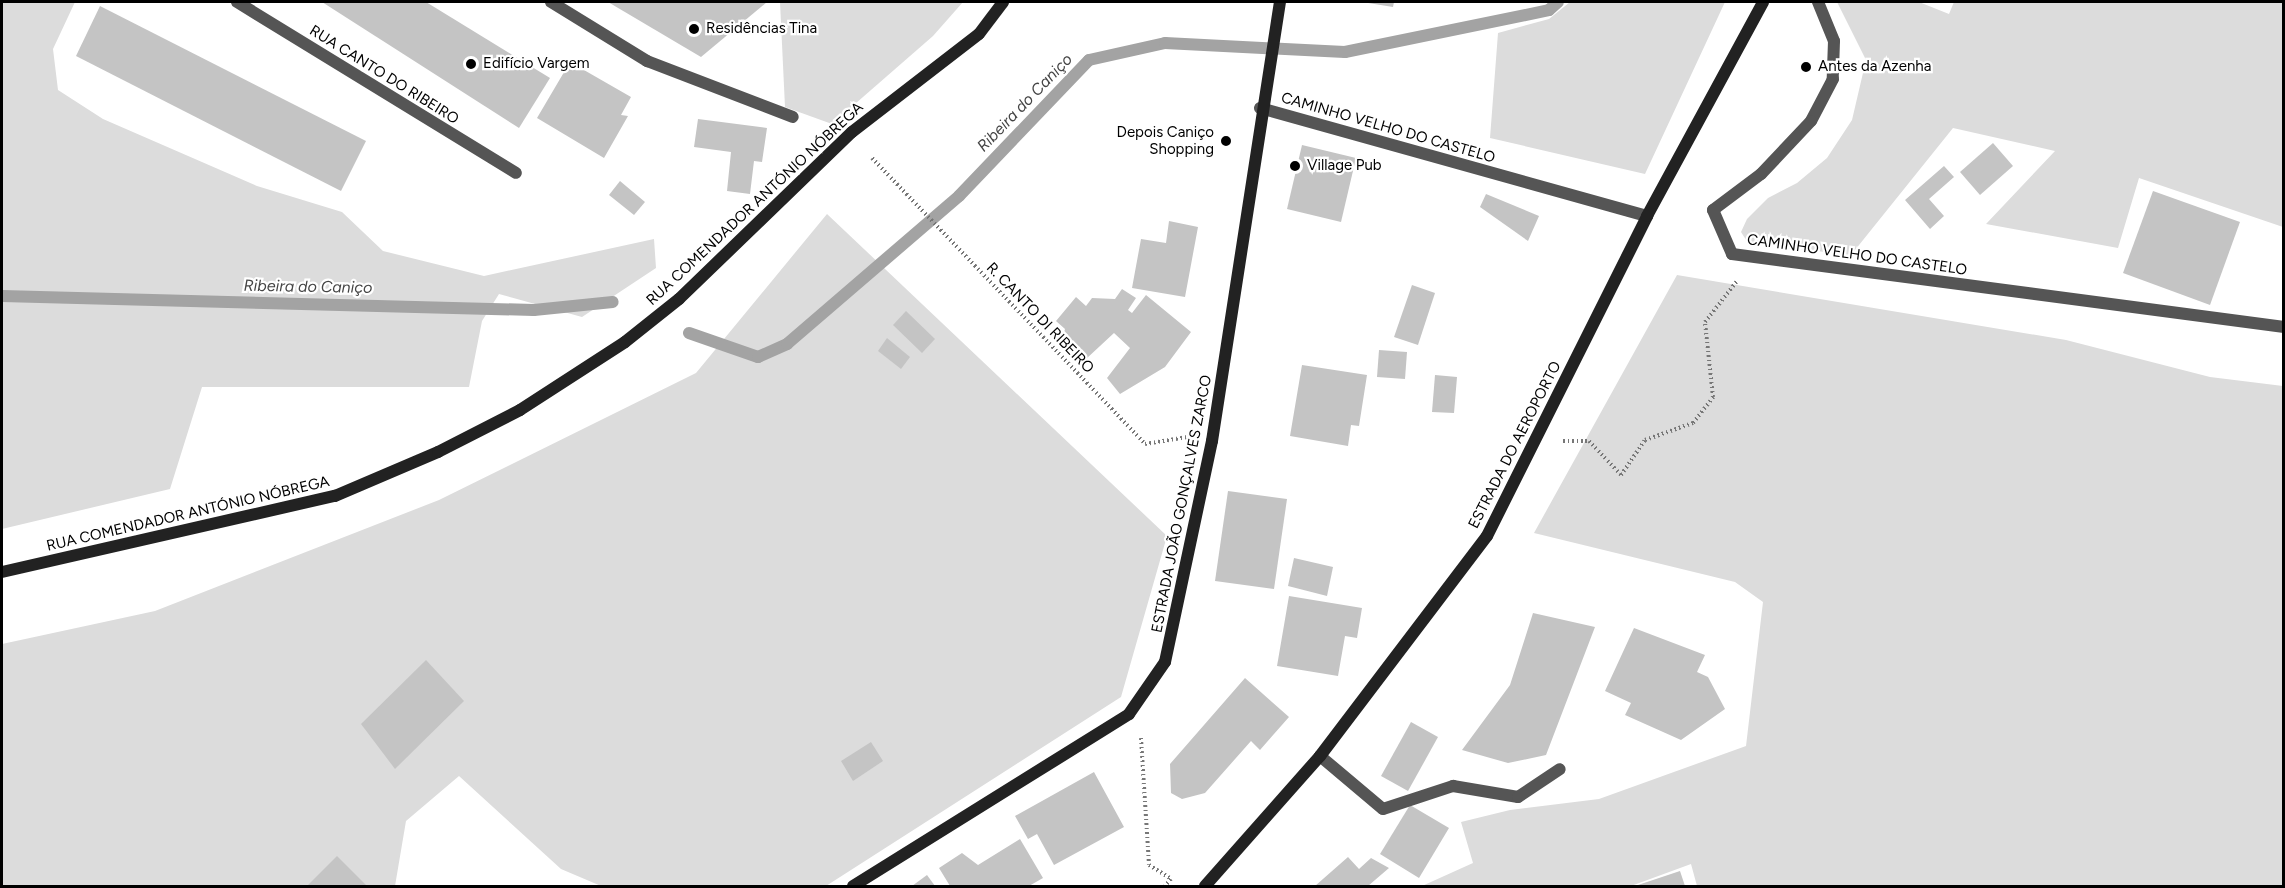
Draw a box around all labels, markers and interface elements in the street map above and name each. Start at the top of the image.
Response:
place label: Residências Tina [706,20,817,38]
street label: RUA CANTO DO RIBEIRO [306,22,462,128]
marker: Residências Tina [687,22,701,36]
water label: Ribeira do Caniço [973,50,1077,156]
place label: Edifício Vargem [483,55,589,73]
marker: Edifício Vargem [464,57,478,71]
place label: Antes da Azenha [1818,58,1931,76]
marker: Antes da Azenha [1799,60,1813,74]
street label: CAMINHO VELHO DO CASTELO [1279,89,1497,167]
street label: RUA COMENDADOR ANTÓNIO NÓBREGA [643,99,867,309]
place label: Depois Caniço Shopping [1117,123,1214,158]
marker: Depois Caniço Shopping [1219,134,1233,148]
place label: Village Pub [1307,157,1382,175]
marker: Village Pub [1288,159,1302,173]
street label: CAMINHO VELHO DO CASTELO [1746,231,1968,279]
street label: R. CANTO DI RIBEIRO [982,259,1098,377]
water label: Ribeira do Caniço [244,276,372,298]
street label: ESTRADA DO AEROPORTO [1465,358,1565,532]
street label: ESTRADA JOÃO GONÇALVES ZARCO [1148,374,1216,634]
street label: RUA COMENDADOR ANTÓNIO NÓBREGA [45,473,331,555]

